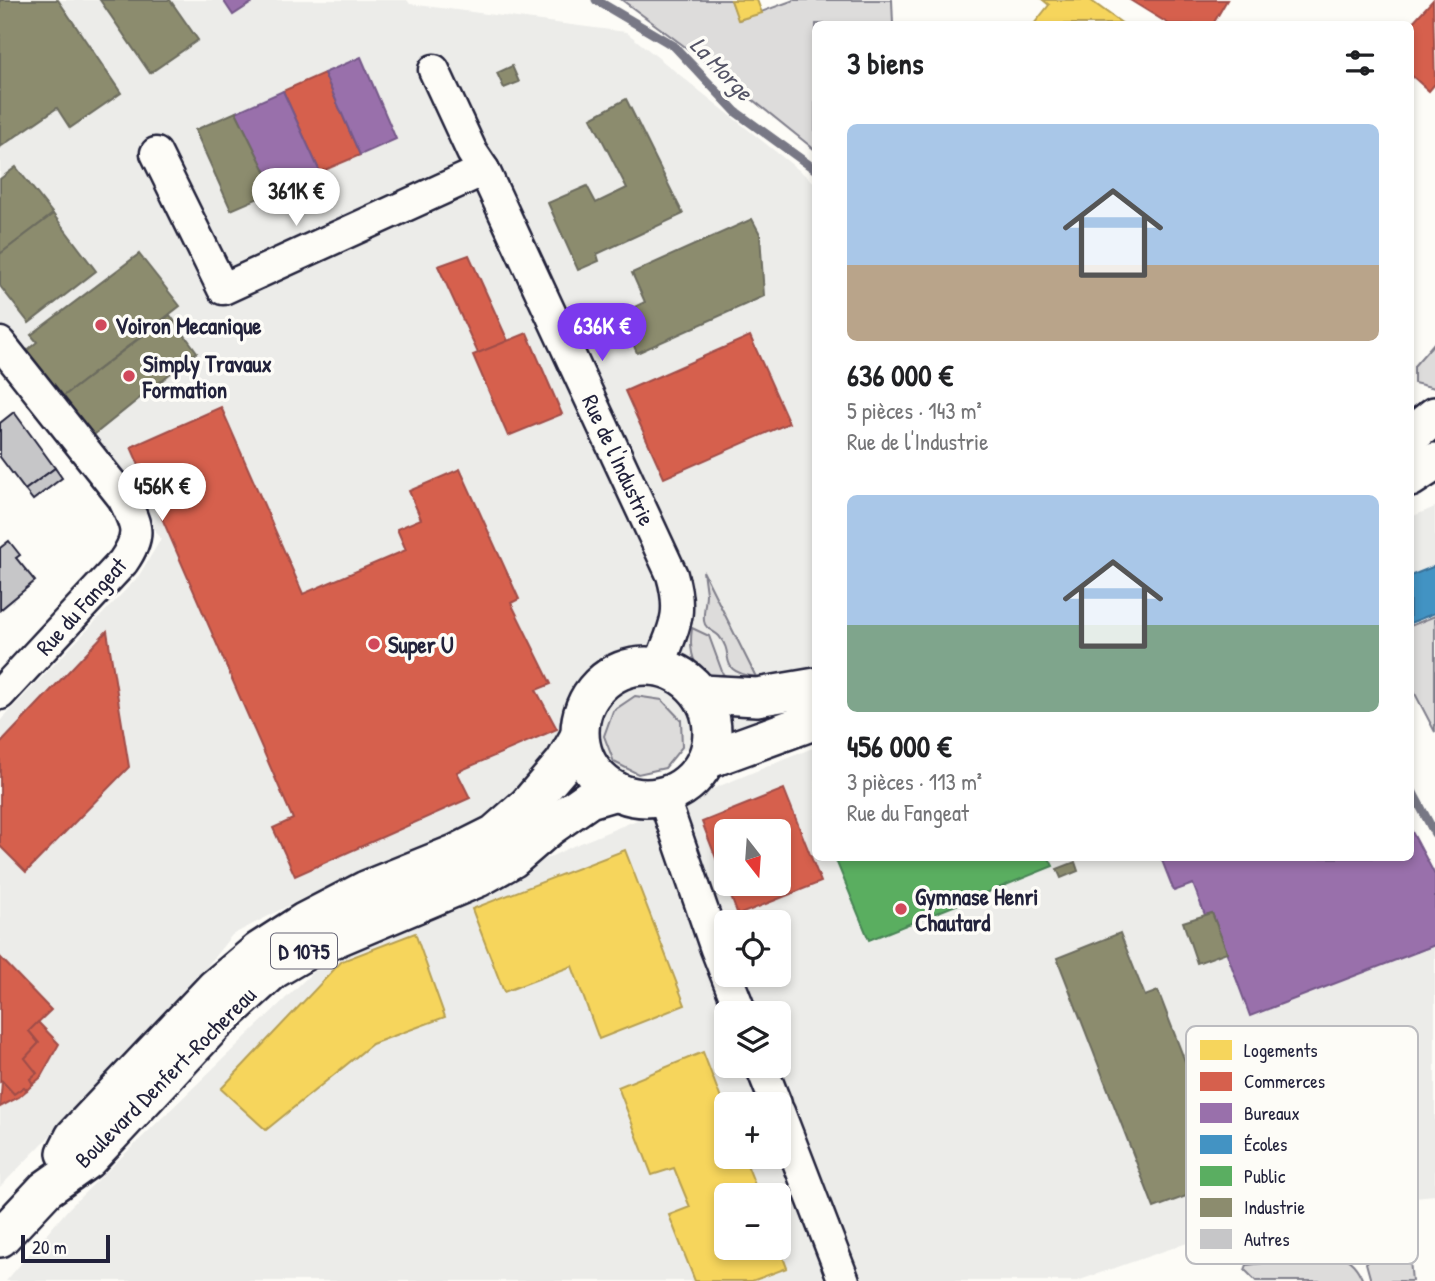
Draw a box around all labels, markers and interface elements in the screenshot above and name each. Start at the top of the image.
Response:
water label: La Morge [683,29,761,109]
text: 3 biens [847,43,923,83]
icon: filters [1341,44,1379,82]
pin: 361K € [239,168,353,228]
icon: home [1050,170,1176,296]
text: 361K € [268,175,324,206]
pin: 636K € [545,304,659,363]
place label: Voiron Mecanique [115,310,262,342]
text: 636K € [573,310,631,341]
marker: Voiron Mecanique [93,317,109,333]
place label: Simply Travaux Formation [142,348,272,405]
text: 636 000 € [847,355,953,395]
marker: Simply Travaux Formation [121,368,137,384]
street label: Rue de l'Industrie [575,389,663,531]
text: 5 pièces · 143 m² [847,395,982,426]
text: Rue de l'Industrie [847,426,988,457]
pin: 456K € [105,463,219,523]
text: 456K € [134,470,190,501]
icon: home [1050,541,1176,667]
street label: Rue du Fangeat [29,550,134,662]
place label: Super U [388,629,454,661]
marker: Super U [366,636,382,652]
text: 456 000 € [847,726,951,766]
text: 3 pièces · 113 m² [847,766,982,797]
text: Rue du Fangeat [847,797,969,828]
north arrow [714,819,791,896]
map controls [714,819,791,1260]
place label: Gymnase Henri Chautard [915,881,1038,938]
marker: Gymnase Henri Chautard [893,901,909,917]
button: locate [714,910,791,987]
road number: D 1075 [271,934,337,968]
street label: Boulevard Denfert-Rochereau [68,980,262,1174]
button: layers [714,1001,791,1078]
legend [1186,1026,1418,1264]
text: Logements [1244,1037,1318,1063]
text: Commerces [1244,1068,1325,1094]
button: + [714,1092,791,1169]
text: Bureaux [1244,1100,1300,1126]
text: Écoles [1244,1131,1287,1157]
text: Public [1244,1163,1286,1189]
button: − [714,1183,791,1260]
text: Industrie [1244,1194,1305,1220]
text: Autres [1244,1226,1290,1252]
scale bar [21,1232,110,1264]
text: 20 m [32,1234,67,1260]

